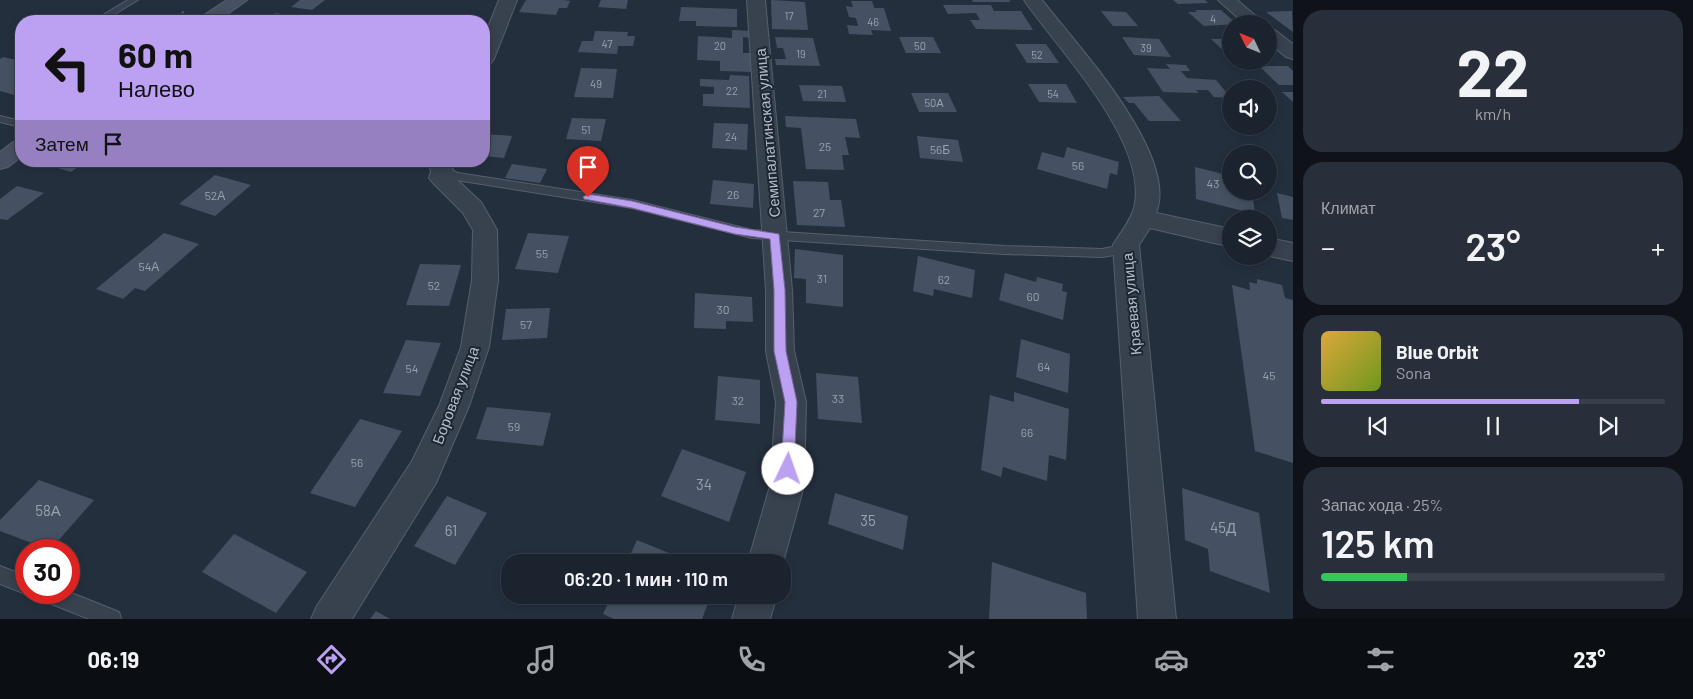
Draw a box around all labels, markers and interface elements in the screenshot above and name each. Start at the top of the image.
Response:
house number: 17 [784,9,794,22]
house number: 4 [1210,12,1216,25]
house number: 46 [867,15,879,28]
north arrow [1222,15,1278,70]
map controls [1222,15,1277,265]
text: 22 [1457,32,1529,110]
text: 60 m [118,33,193,75]
icon: left [35,35,100,100]
house number: 47 [602,37,612,50]
house number: 20 [714,39,726,52]
house number: 50 [914,39,926,52]
house number: 39 [1140,41,1152,54]
street label: Семипалатинская улица [751,47,783,218]
house number: 19 [796,47,806,60]
house number: 52 [1031,48,1043,61]
text: Налево [118,75,195,101]
house number: 49 [590,77,602,90]
button: sound [1222,80,1277,135]
house number: 22 [726,84,738,97]
house number: 21 [817,87,827,100]
house number: 54 [1047,87,1059,100]
house number: 50А [924,96,944,109]
text: km/h [1475,104,1511,123]
house number: 51 [581,123,591,136]
icon: arrive [99,130,127,158]
house number: 24 [725,130,737,143]
text: Затем [35,132,89,155]
house number: 25 [819,139,831,153]
house number: 56Б [930,142,950,156]
button: search [1222,145,1277,200]
pin [567,146,609,197]
icon: arrive [574,153,602,181]
house number: 56 [1072,158,1084,172]
house number: 43 [1207,176,1219,190]
house number: 26 [727,187,739,201]
house number: 52А [205,188,225,202]
text: Климат [1321,198,1375,217]
house number: 27 [813,205,825,219]
button: layers [1222,210,1277,265]
text: 23° [1465,223,1521,269]
text: − [1321,230,1335,264]
text: + [1651,230,1665,264]
house number: 55 [536,246,548,260]
street label: Краевая улица [1118,252,1144,356]
house number: 54А [139,259,159,273]
house number: 31 [817,271,827,285]
house number: 62 [938,272,950,286]
house number: 52 [428,278,440,292]
house number: 60 [1027,289,1039,303]
house number: 30 [717,302,729,316]
house number: 57 [520,317,532,331]
text: Blue Orbit [1396,340,1479,363]
street label: Боровая улица [428,343,482,446]
house number: 64 [1038,359,1050,373]
house number: 54 [406,361,418,375]
text: Sona [1396,363,1431,382]
house number: 45 [1263,368,1275,382]
house number: 33 [832,391,844,405]
house number: 32 [732,393,744,407]
icon: previous [1364,412,1392,440]
icon: pause [1479,412,1507,440]
icon: next [1594,412,1622,440]
house number: 59 [508,419,520,433]
house number: 66 [1021,425,1033,439]
position arrow [761,442,813,494]
house number: 56 [351,455,363,469]
house number: 34 [696,475,712,493]
text: Запас хода · 25% [1321,495,1443,514]
house number: 58А [35,501,61,519]
house number: 35 [860,511,876,529]
house number: 45Д [1210,518,1236,536]
text: 125 km [1321,520,1434,566]
house number: 61 [445,521,457,539]
speed limit sign: 30 [15,539,80,604]
text: 06:20 · 1 мин · 110 m [564,567,728,590]
icon: directions [314,642,349,677]
icon: music [524,642,559,677]
icon: phone [734,642,769,677]
icon: climate [944,642,979,677]
icon: car [1154,642,1189,677]
icon: filters [1363,642,1398,677]
text: 06:19 [87,646,139,672]
text: 23° [1573,646,1605,672]

